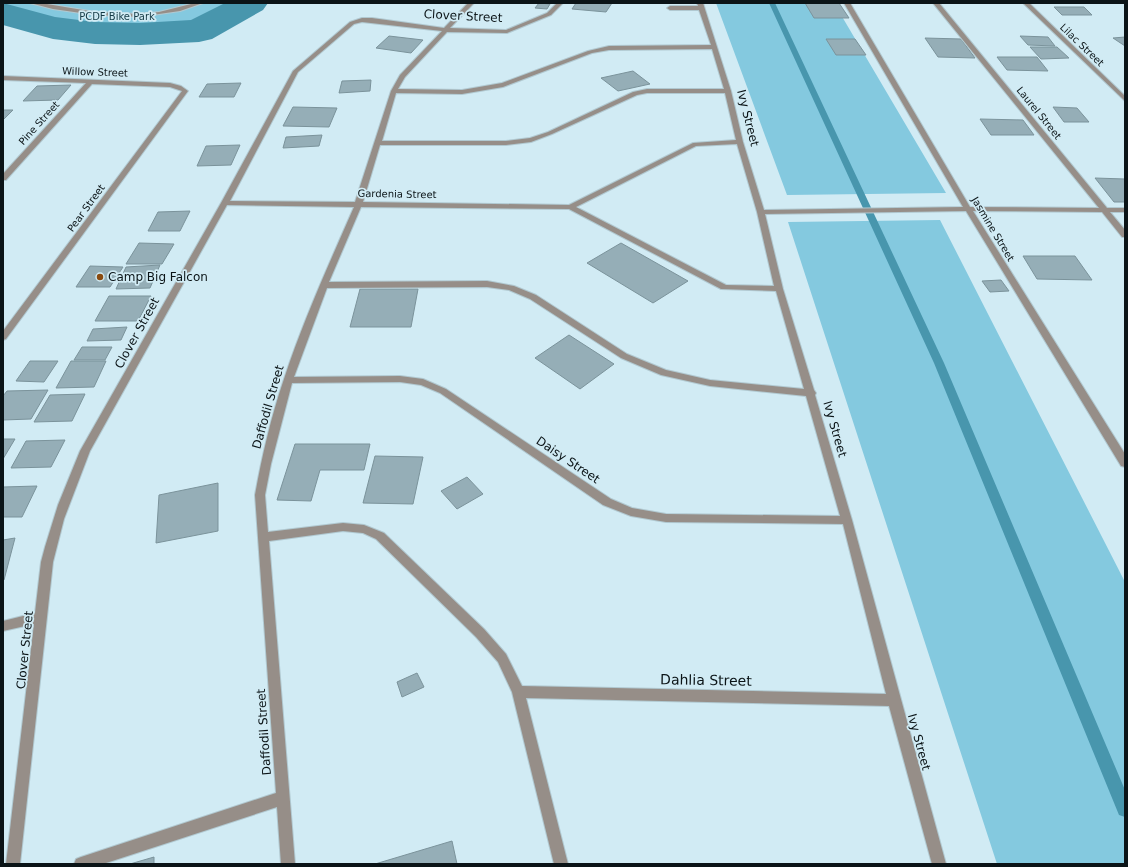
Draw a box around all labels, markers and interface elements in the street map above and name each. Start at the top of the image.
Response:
street label: Clover Street [423,7,503,25]
park label: PCDF Bike Park [79,11,155,22]
street label: Lilac Street [1058,21,1106,69]
street label: Willow Street [62,65,128,79]
street label: Laurel Street [1014,85,1064,142]
street label: Ivy Street [734,88,762,148]
street label: Pine Street [17,99,61,147]
street label: Pear Street [65,182,107,234]
street label: Gardenia Street [357,188,437,200]
street label: Jasmine Street [969,194,1017,263]
place label: Camp Big Falcon [108,270,208,284]
marker: Camp Big Falcon [95,272,105,282]
street label: Clover Street [112,295,162,371]
street label: Daffodil Street [249,363,287,451]
street label: Ivy Street [820,399,850,459]
street label: Daisy Street [534,434,603,487]
street label: Clover Street [14,610,36,690]
street label: Dahlia Street [660,671,752,689]
street label: Daffodil Street [254,688,274,776]
street label: Ivy Street [905,712,933,772]

